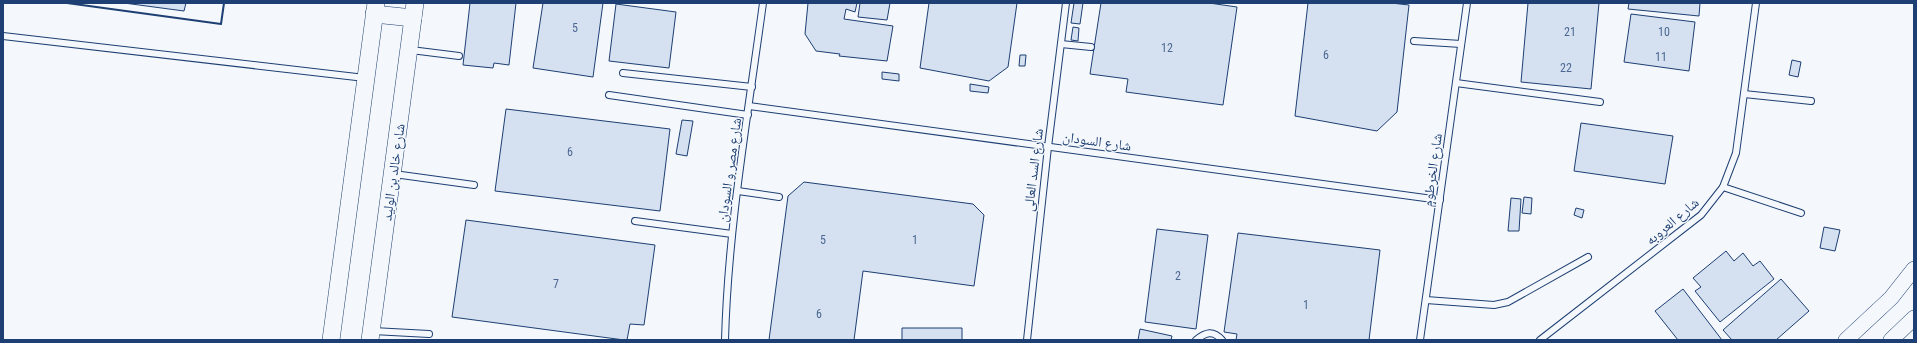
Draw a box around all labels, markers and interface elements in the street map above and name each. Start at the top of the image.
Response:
house number: 5 [572,21,578,35]
house number: 21 [1564,25,1576,39]
house number: 10 [1658,25,1670,39]
house number: 12 [1161,41,1173,55]
house number: 6 [1323,48,1329,62]
house number: 11 [1655,50,1667,64]
house number: 22 [1560,61,1572,75]
street label: شارع مصر و السودان [714,117,746,223]
street label: شارع خالد بن الوليد [378,122,410,222]
street label: شارع السد العالى [1020,128,1048,213]
street label: شارع السودان [1061,128,1132,156]
street label: شارع الخرطوم [1419,132,1447,208]
house number: 6 [567,145,573,159]
street label: شارع العروبه [1642,194,1703,249]
house number: 5 [820,233,826,247]
house number: 1 [912,233,918,247]
house number: 2 [1175,269,1181,283]
house number: 7 [553,277,559,291]
house number: 1 [1303,298,1309,312]
house number: 6 [816,307,822,321]

